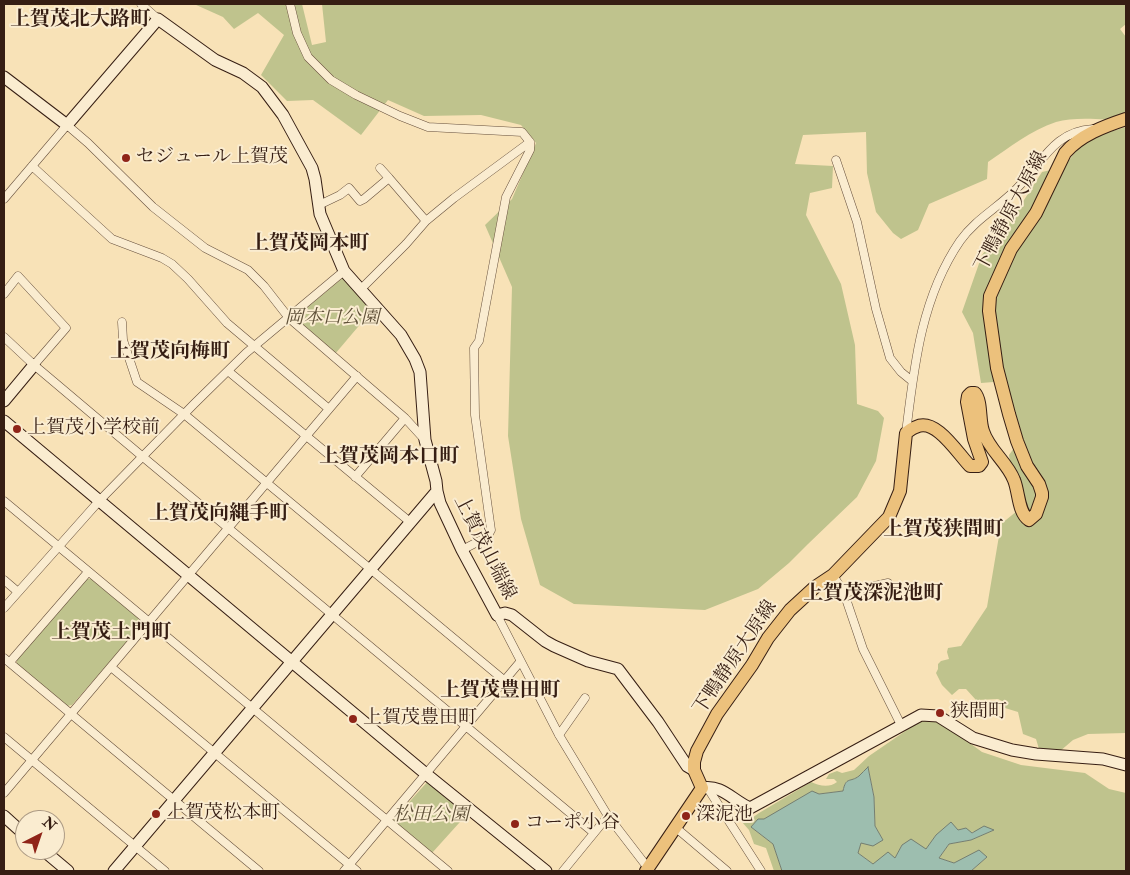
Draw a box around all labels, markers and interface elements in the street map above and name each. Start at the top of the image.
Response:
district label: 上賀茂北大路町 [10,9,150,33]
place label: セジュール上賀茂 [136,147,288,169]
street label: 下鴨静原大原線 [971,148,1053,276]
marker: セジュール上賀茂 [120,152,132,164]
district label: 上賀茂岡本町 [249,233,369,257]
park label: 岡本口公園 [285,308,379,330]
district label: 上賀茂向梅町 [110,341,230,365]
place label: 上賀茂小学校前 [27,418,160,440]
marker: 上賀茂小学校前 [11,423,23,435]
district label: 上賀茂岡本口町 [319,446,459,470]
street label: 上賀茂山端線 [448,492,520,604]
district label: 上賀茂向縄手町 [149,503,289,527]
district label: 上賀茂狭間町 [883,519,1003,543]
district label: 上賀茂深泥池町 [803,583,943,607]
street label: 下鴨静原大原線 [689,596,783,720]
district label: 上賀茂土門町 [51,622,171,646]
district label: 上賀茂豊田町 [440,680,560,704]
place label: 狭間町 [950,702,1007,724]
marker: 狭間町 [934,707,946,719]
place label: 上賀茂豊田町 [363,708,477,730]
marker: 上賀茂豊田町 [347,713,359,725]
place label: 上賀茂松本町 [166,803,280,825]
park label: 松田公園 [393,805,469,827]
place label: 深泥池 [696,805,753,827]
marker: 上賀茂松本町 [150,808,162,820]
north arrow [15,810,65,860]
marker: 深泥池 [680,810,692,822]
place label: コーポ小谷 [525,813,620,835]
text: N [39,814,60,835]
marker: コーポ小谷 [509,818,521,830]

